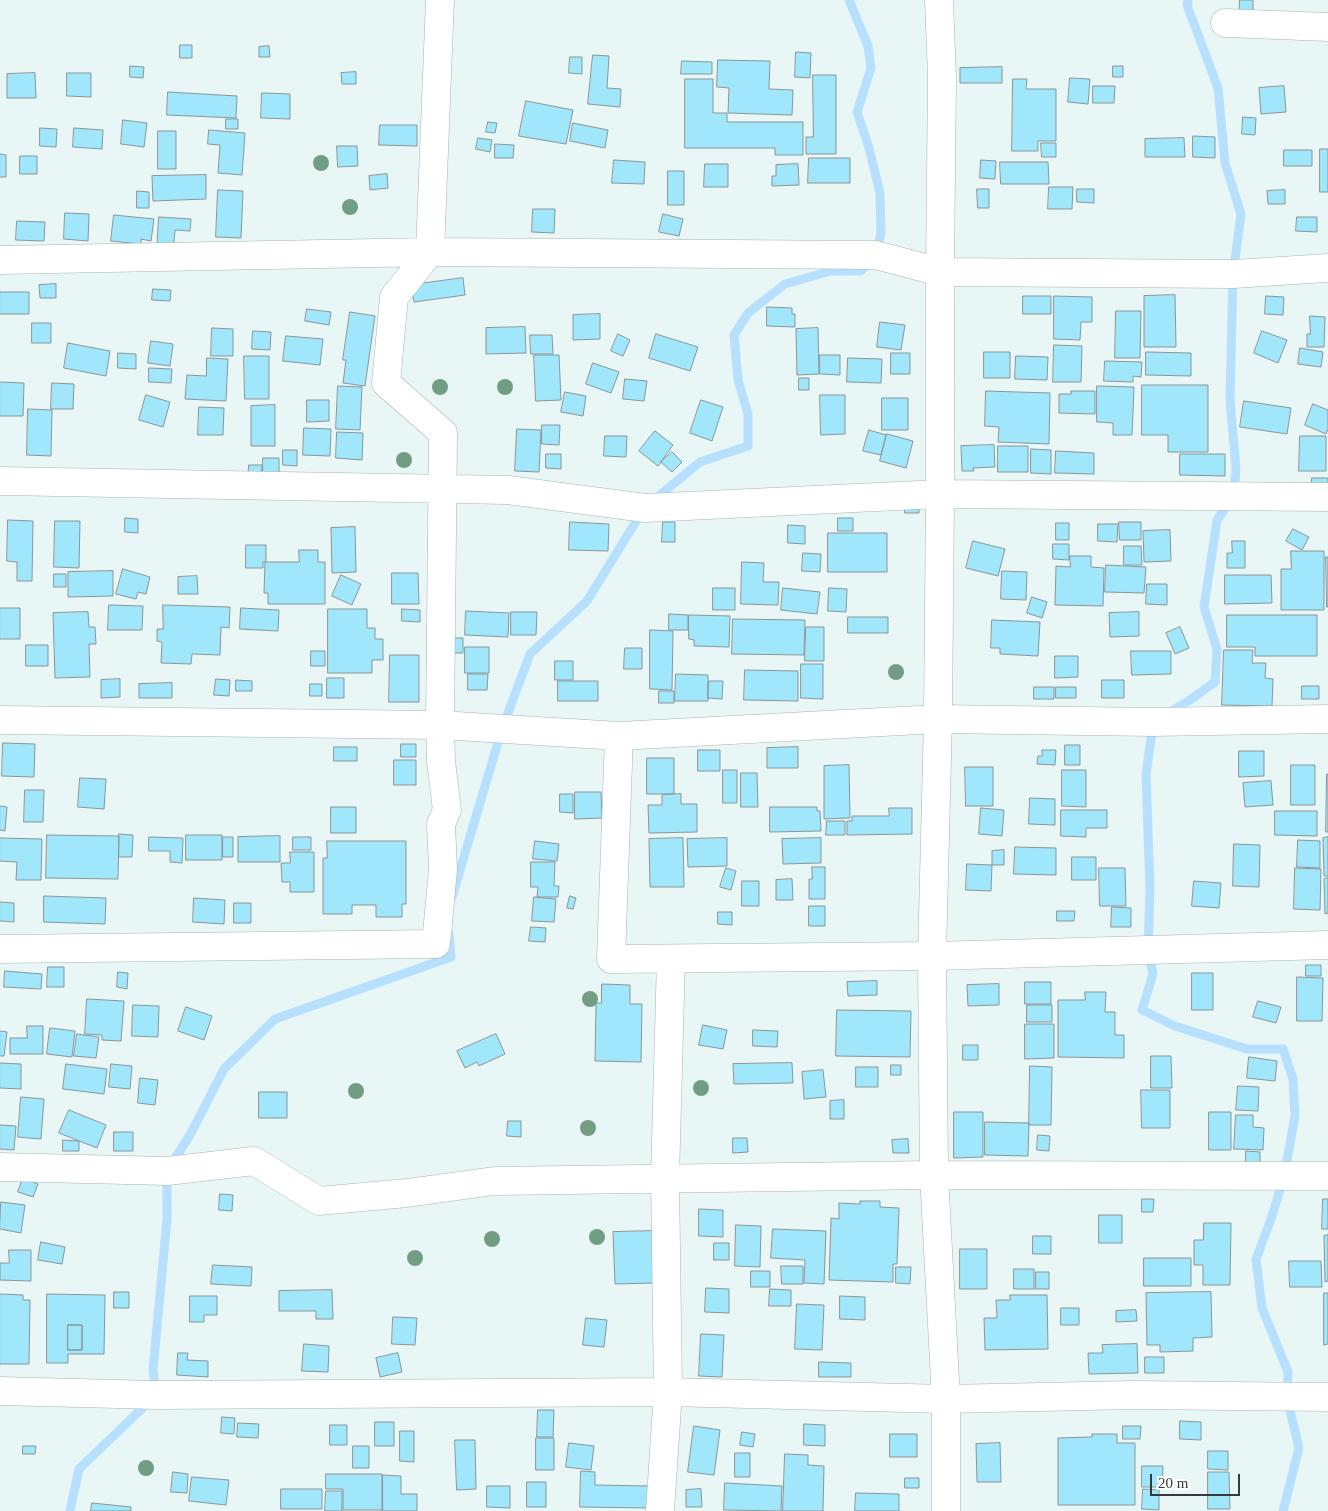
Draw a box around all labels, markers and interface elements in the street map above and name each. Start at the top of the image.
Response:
scale bar [1153,1464,1243,1496]
text: 20 m [1158,1475,1188,1491]

